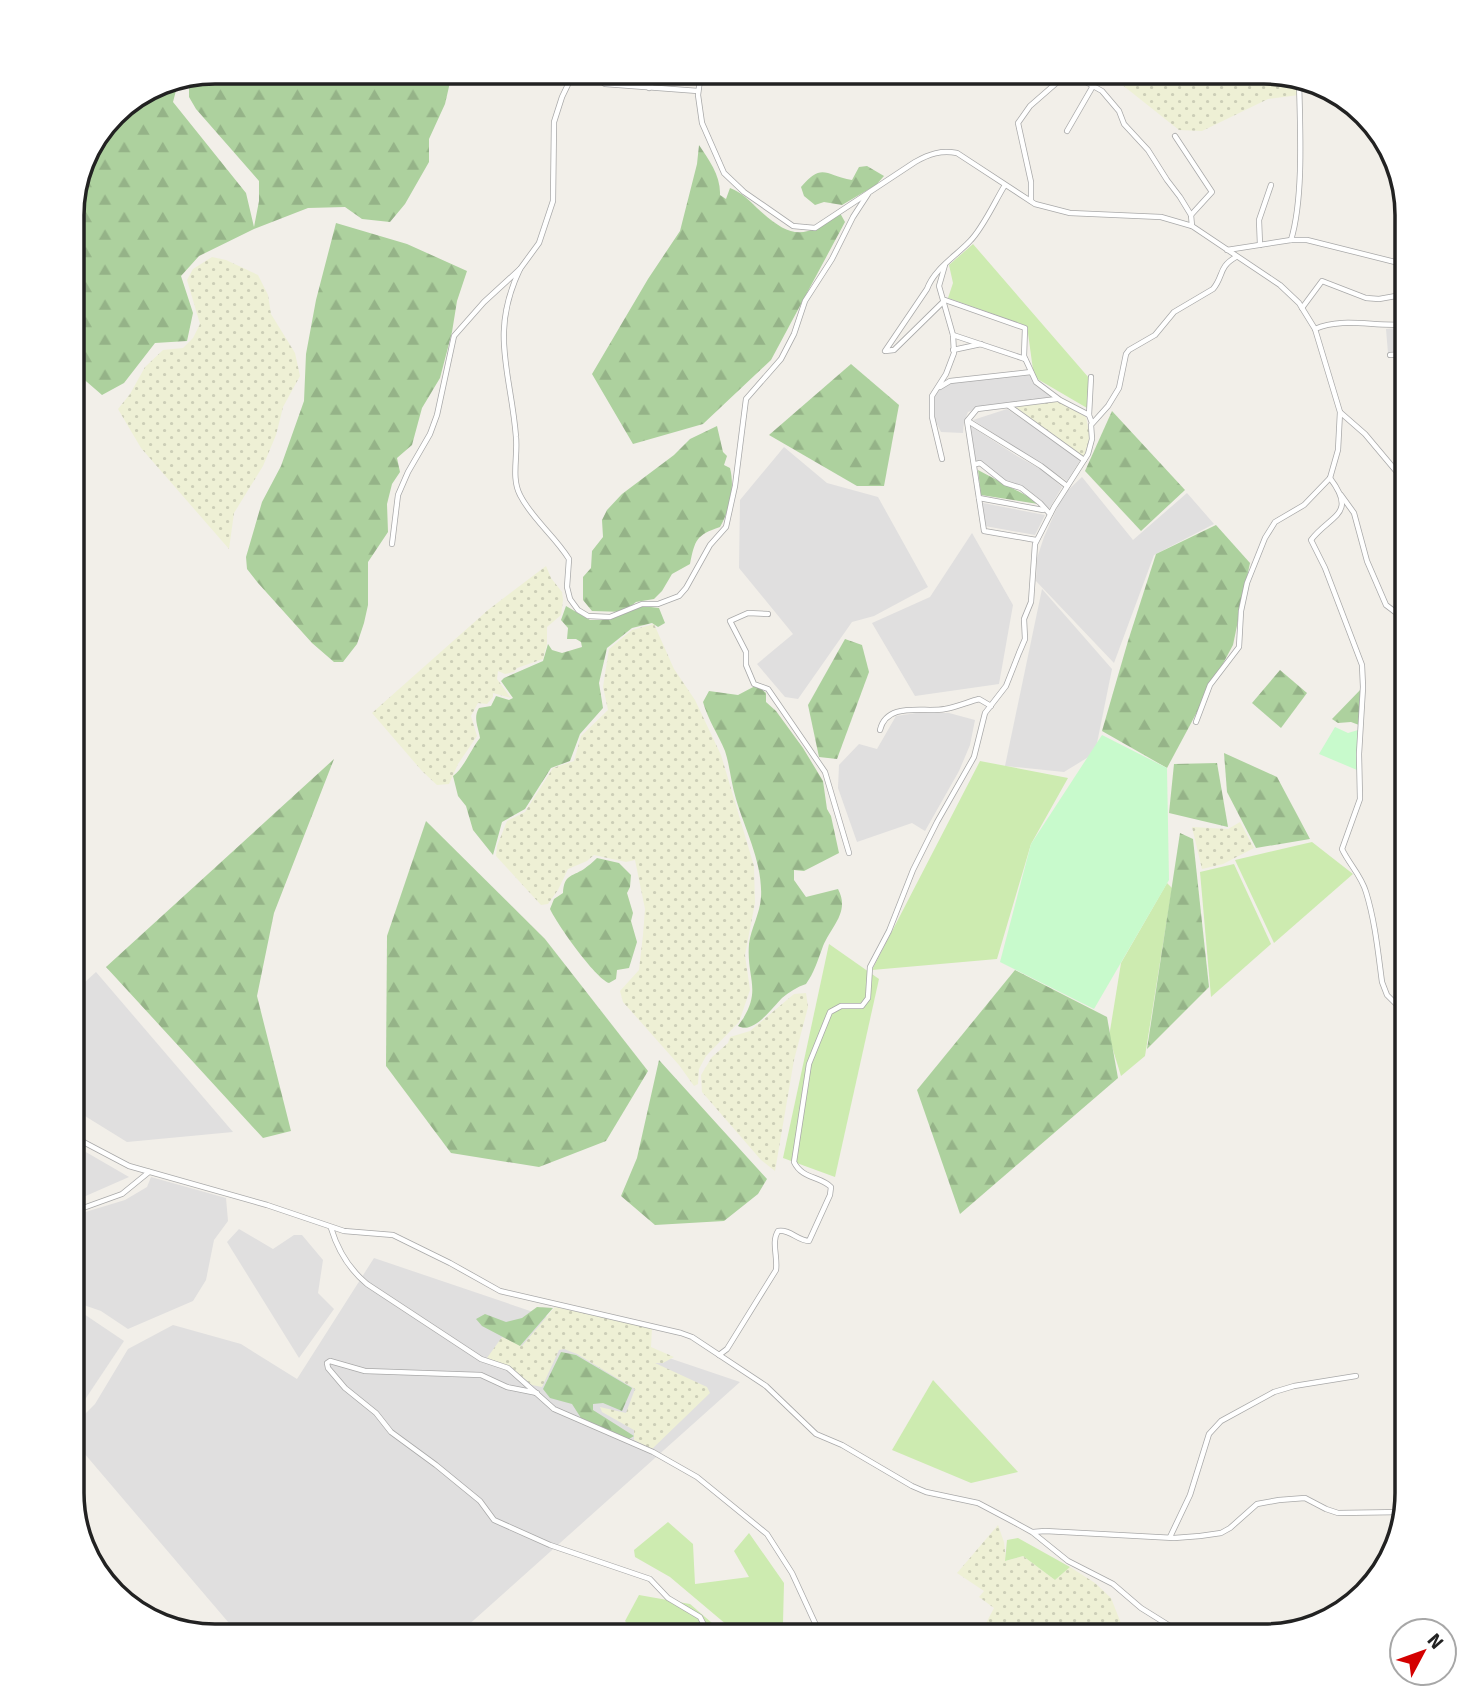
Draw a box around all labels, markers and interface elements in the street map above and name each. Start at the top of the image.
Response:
north arrow [1388,1617,1458,1687]
text: N [1422,1629,1448,1654]

